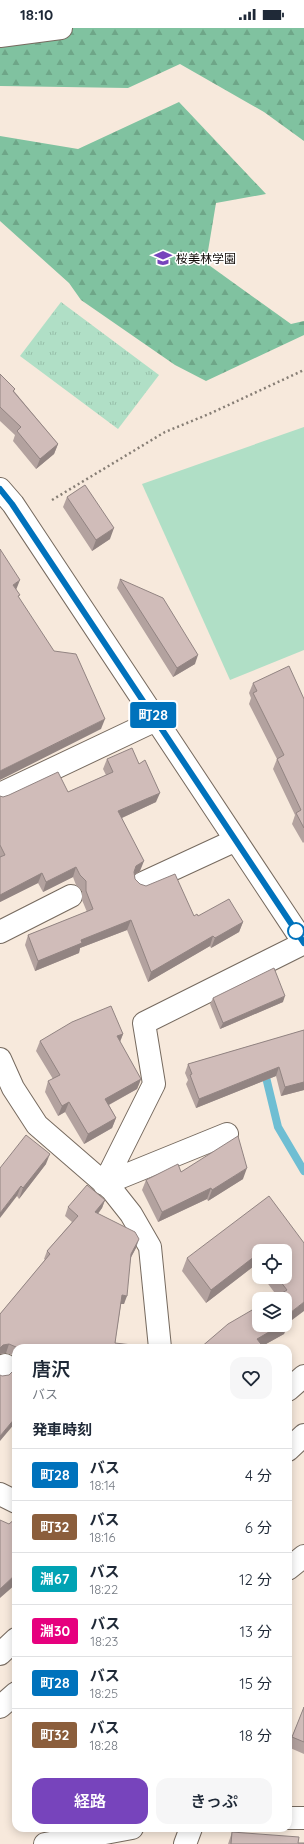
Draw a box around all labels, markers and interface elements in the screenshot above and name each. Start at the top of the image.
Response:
text: 18:10 [20,5,53,24]
school or university icon: 桜美林学園 [153,248,173,268]
place label: 桜美林学園 [176,251,236,266]
line badge: 町28 [130,702,176,728]
text: 町28 [138,706,168,724]
unlabelled marker [287,922,304,940]
map controls [252,1244,292,1332]
button: locate [252,1244,292,1284]
button: layers [252,1292,292,1332]
text: 唐沢 [32,1357,70,1381]
button: heart [230,1357,272,1399]
text: バス [32,1386,58,1402]
text: 発車時刻 [32,1420,92,1439]
text: バス [90,1458,120,1477]
text: 町28 [40,1466,70,1484]
text: 4 分 [245,1466,272,1485]
text: 18:14 [90,1477,115,1493]
text: バス [89,1510,120,1529]
text: 町32 [40,1518,69,1536]
text: 6 分 [245,1518,272,1537]
text: 18:16 [89,1529,116,1545]
text: バス [89,1562,119,1581]
text: 淵67 [40,1570,69,1588]
text: 12 分 [239,1570,272,1589]
text: 18:22 [89,1581,118,1597]
text: バス [90,1614,120,1633]
text: 淵30 [40,1622,70,1640]
text: 13 分 [239,1622,272,1641]
text: 18:23 [90,1633,118,1649]
text: バス [90,1666,120,1685]
text: 町28 [40,1674,70,1692]
text: 15 分 [239,1674,272,1693]
text: 18:25 [90,1685,118,1701]
text: バス [89,1718,120,1737]
text: 町32 [40,1726,69,1744]
text: 18 分 [239,1726,272,1745]
text: 18:28 [89,1737,118,1753]
button: 経路 [32,1778,148,1824]
button: きっぷ [156,1778,272,1824]

